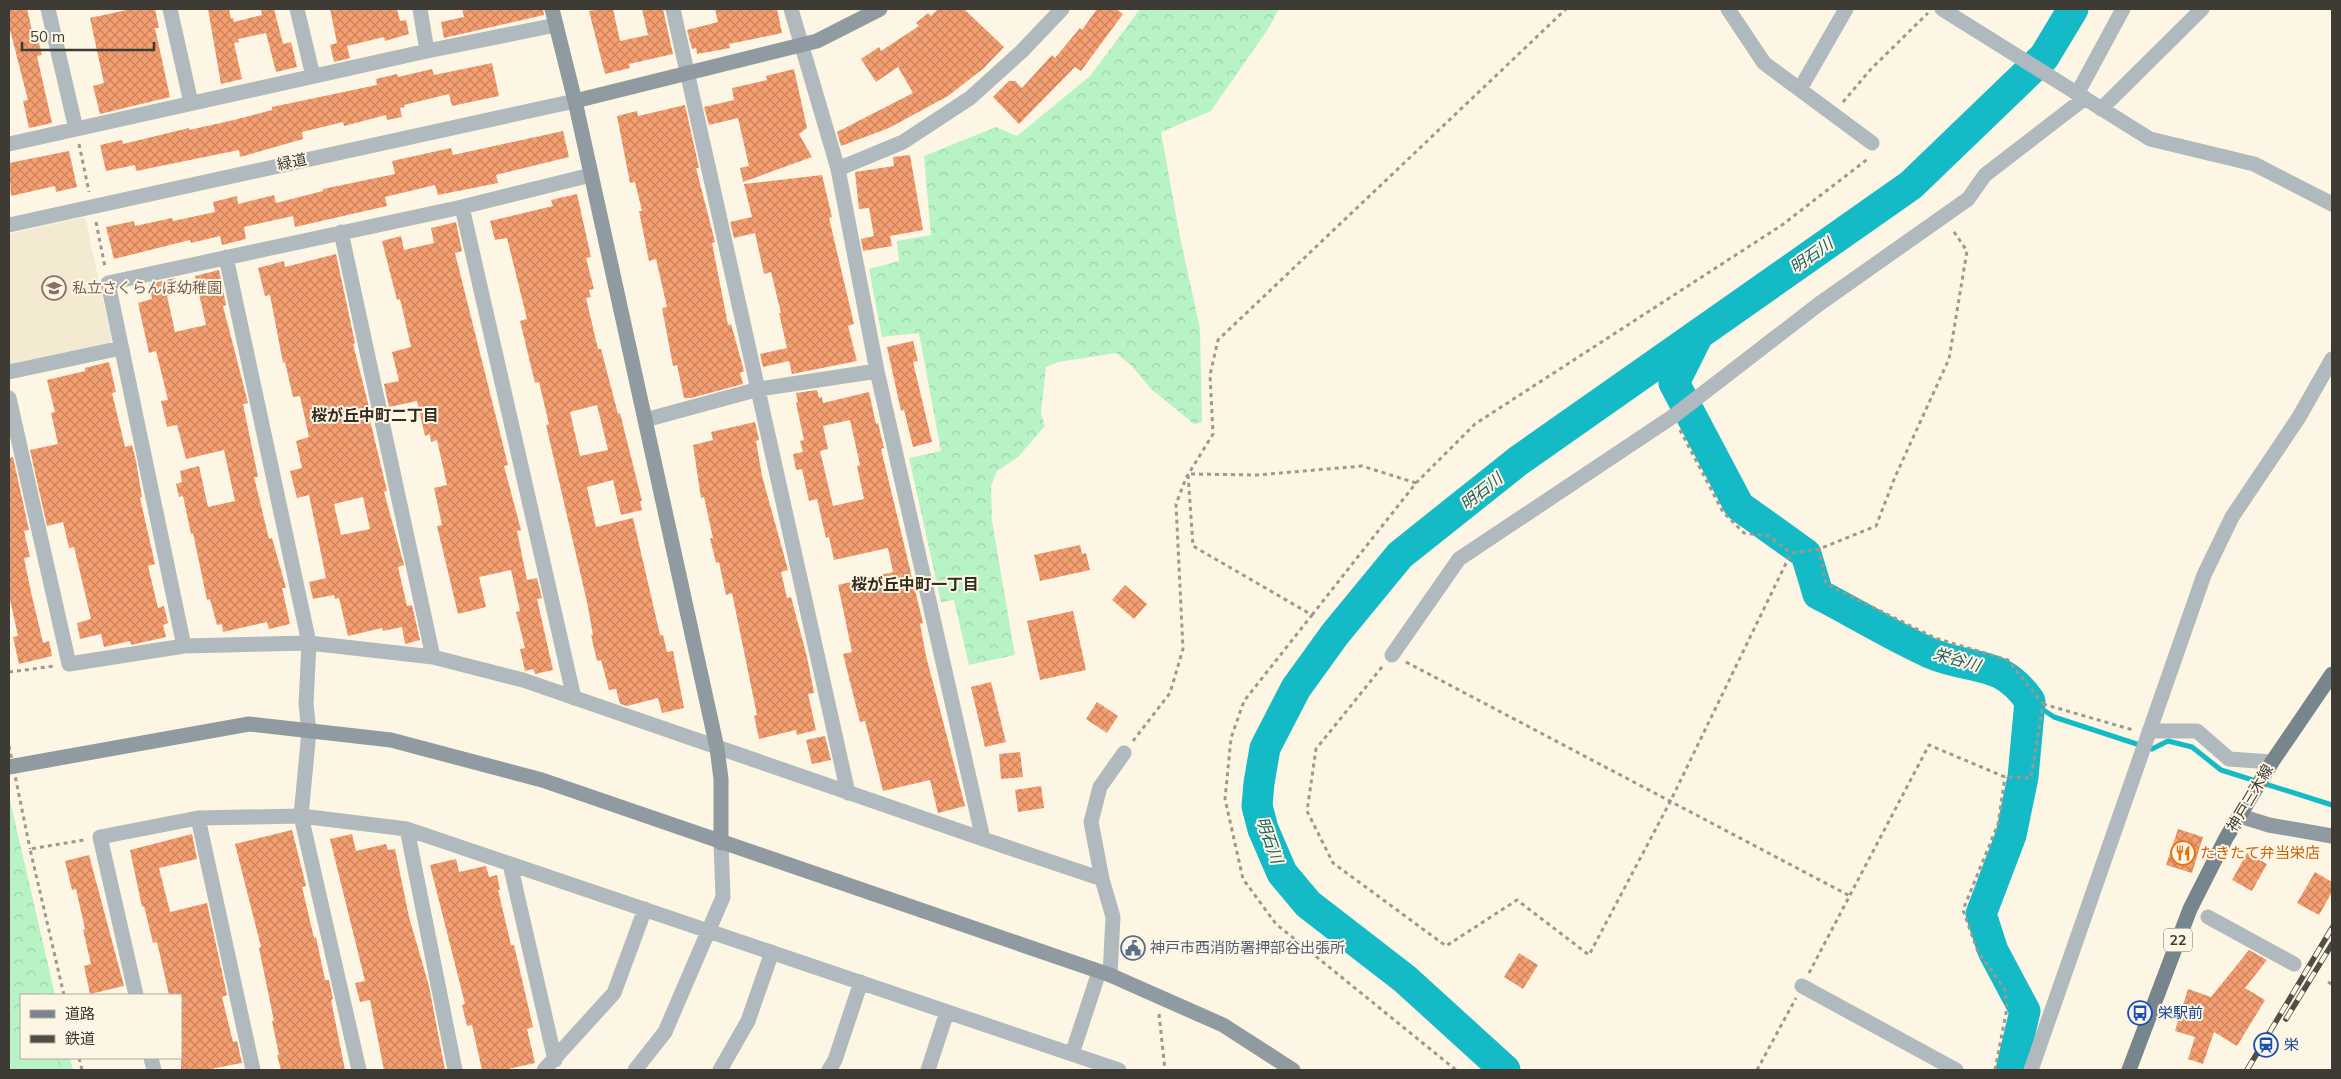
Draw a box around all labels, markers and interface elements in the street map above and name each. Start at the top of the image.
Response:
scale bar [22,20,155,52]
text: 50 m [30,27,65,46]
street label: 緑道 [275,149,309,174]
water label: 明石川 [1786,232,1838,277]
school or university icon: 私立さくらんぼ幼稚園 [41,275,67,301]
place label: 私立さくらんぼ幼稚園 [72,278,222,297]
district label: 桜が丘中町二丁目 [311,405,439,425]
water label: 明石川 [1456,467,1507,514]
district label: 桜が丘中町一丁目 [851,574,979,594]
water label: 栄谷川 [1931,643,1985,676]
street label: 神戸三木線 [2222,761,2277,835]
water label: 明石川 [1252,814,1288,868]
restaurant icon: たきたて弁当栄店 [2170,840,2196,866]
place label: たきたて弁当栄店 [2200,843,2320,862]
road number: 22 [2164,928,2192,952]
public building icon: 神戸市西消防署押部谷出張所 [1120,935,1146,961]
place label: 神戸市西消防署押部谷出張所 [1150,938,1345,957]
legend [20,994,182,1059]
bus stop icon: 栄駅前 [2127,1000,2153,1026]
place label: 栄駅前 [2158,1003,2203,1022]
text: 道路 [65,1004,95,1023]
text: 鉄道 [65,1029,95,1048]
station icon: 栄 [2253,1032,2279,1058]
place label: 栄 [2284,1035,2299,1054]

